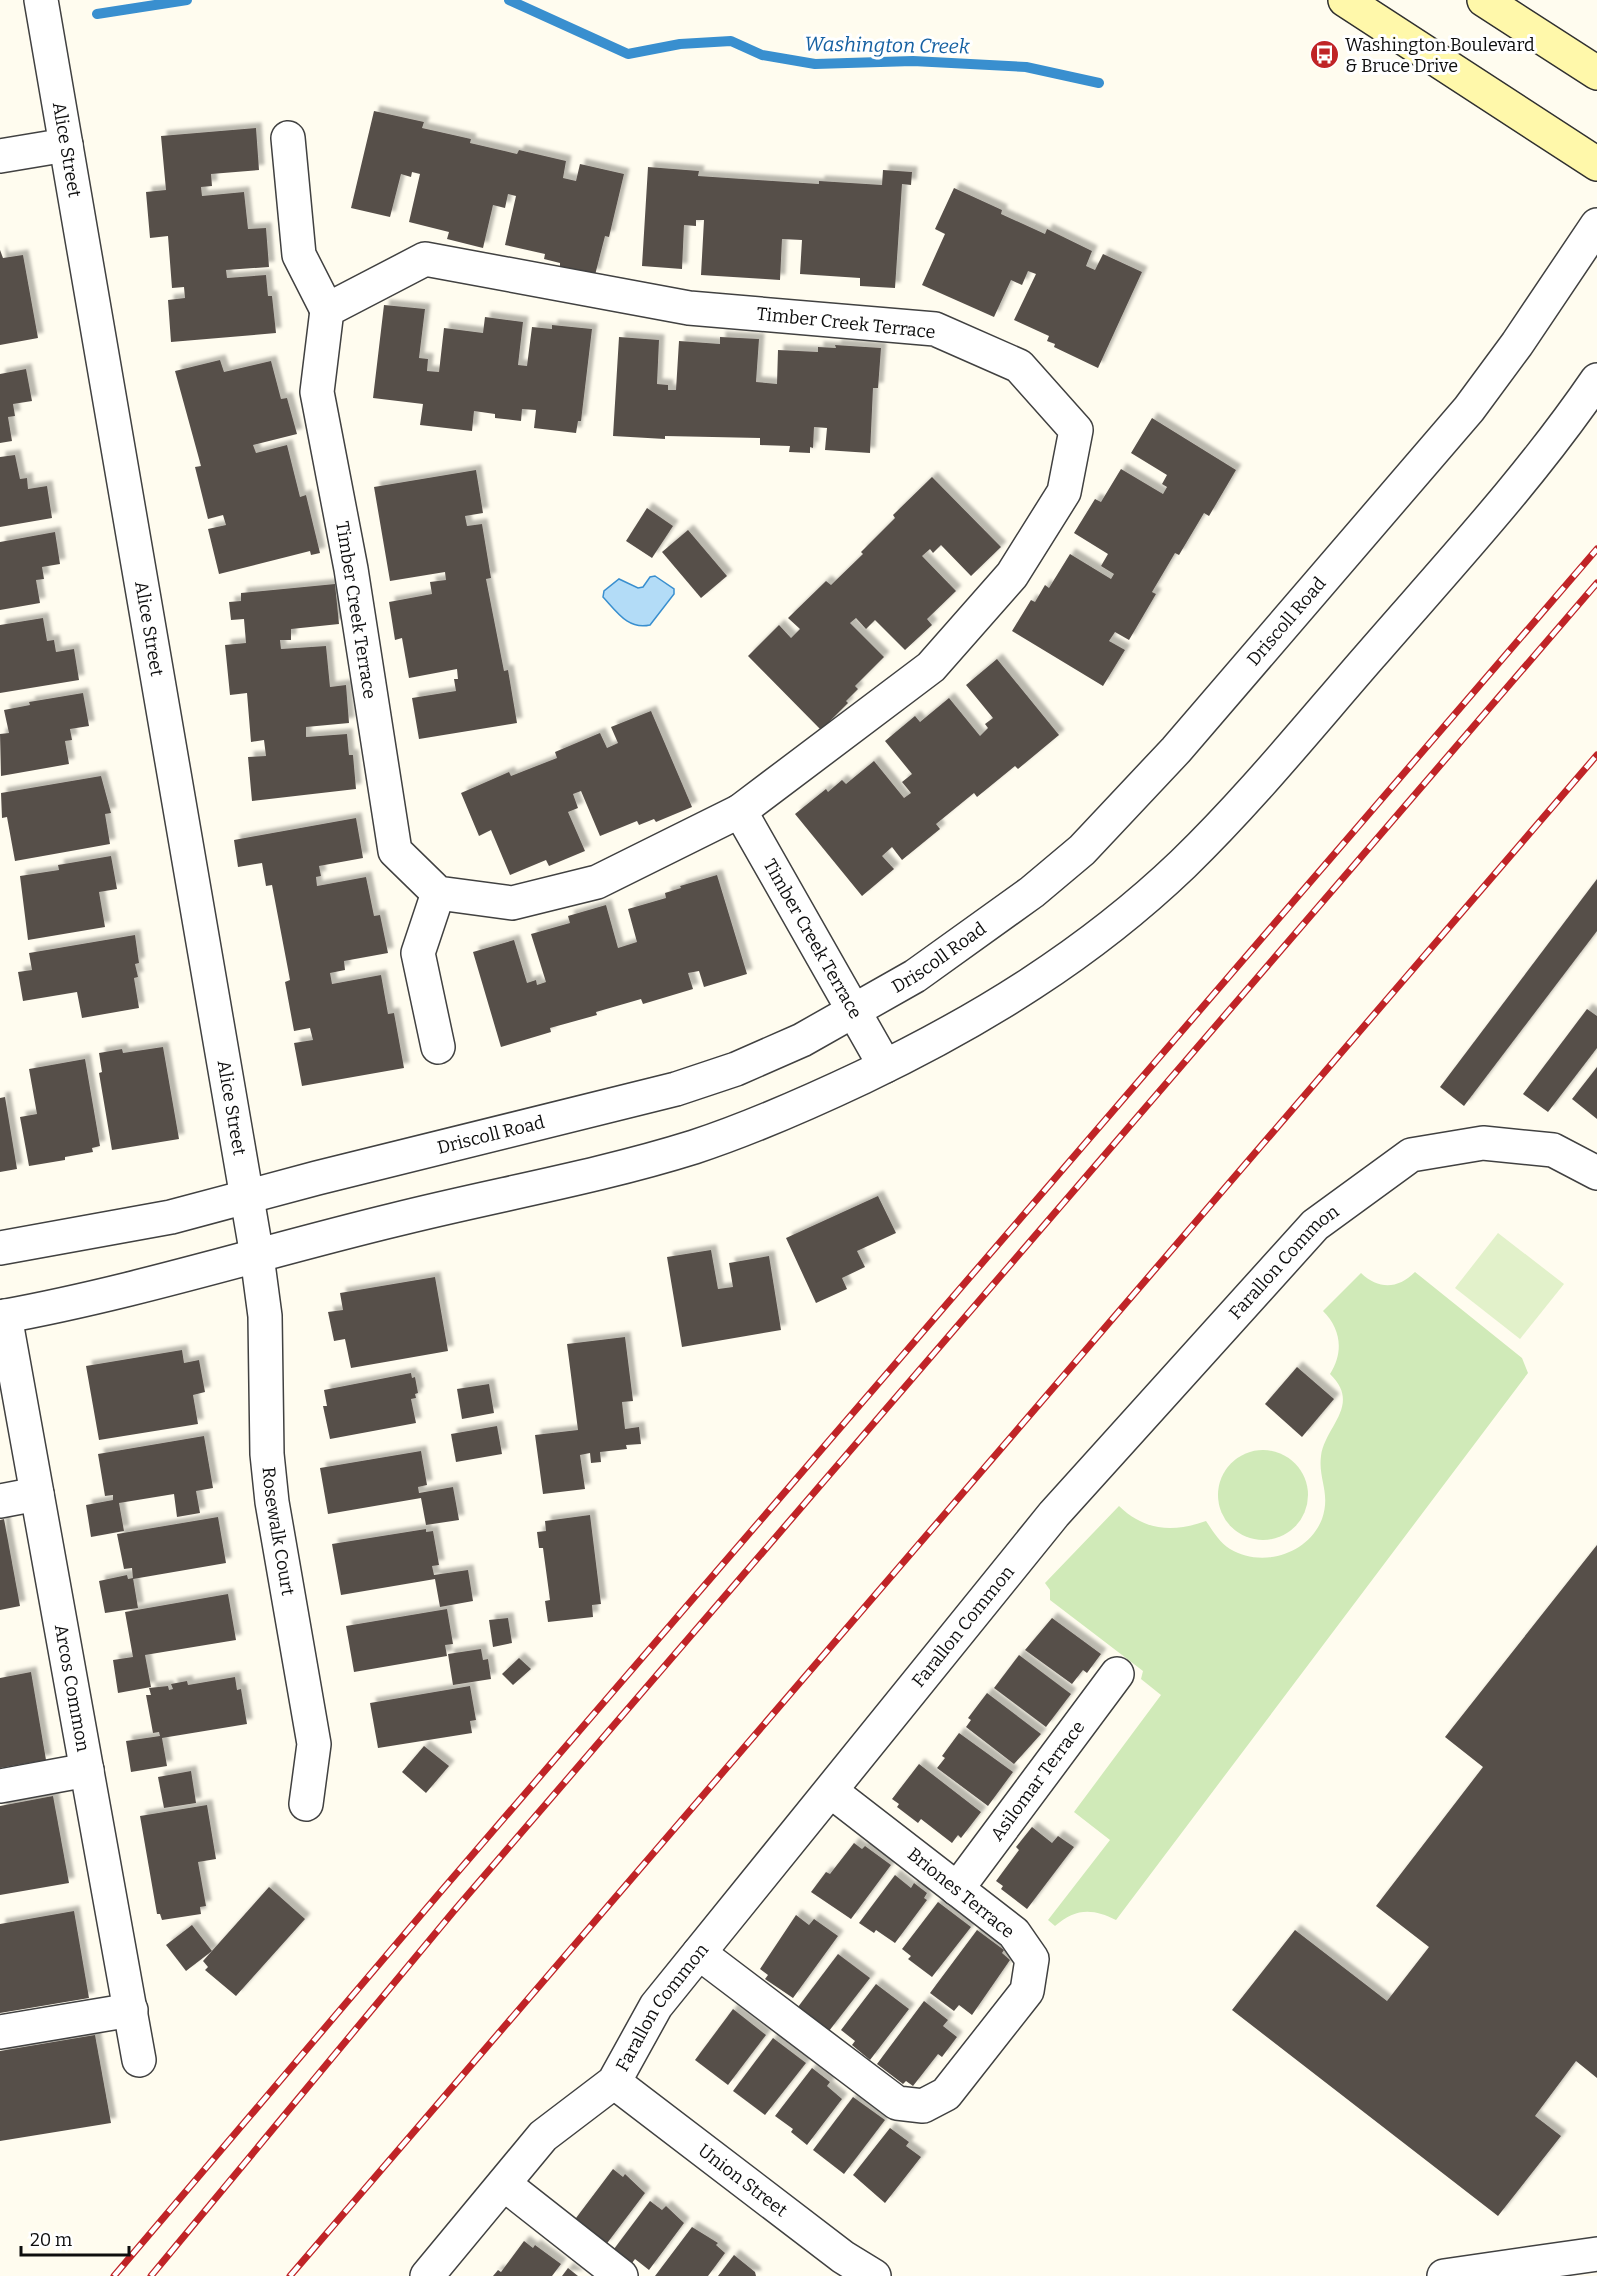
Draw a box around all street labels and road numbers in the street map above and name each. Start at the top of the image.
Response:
street label: Alice Street [48,100,86,200]
street label: Timber Creek Terrace [755,303,937,343]
street label: Timber Creek Terrace [331,520,381,700]
street label: Driscoll Road [1242,572,1331,670]
street label: Alice Street [130,579,168,679]
street label: Timber Creek Terrace [759,855,867,1022]
street label: Driscoll Road [888,917,991,998]
street label: Alice Street [212,1058,251,1158]
street label: Driscoll Road [435,1111,547,1159]
street label: Farallon Common [1224,1200,1344,1324]
street label: Rosewalk Court [257,1466,299,1598]
street label: Farallon Common [907,1561,1019,1692]
street label: Arcos Common [50,1623,94,1754]
street label: Asilomar Terrace [986,1716,1089,1845]
street label: Briones Terrace [903,1843,1019,1943]
street label: Farallon Common [611,1939,713,2075]
street label: Union Street [694,2139,792,2222]

